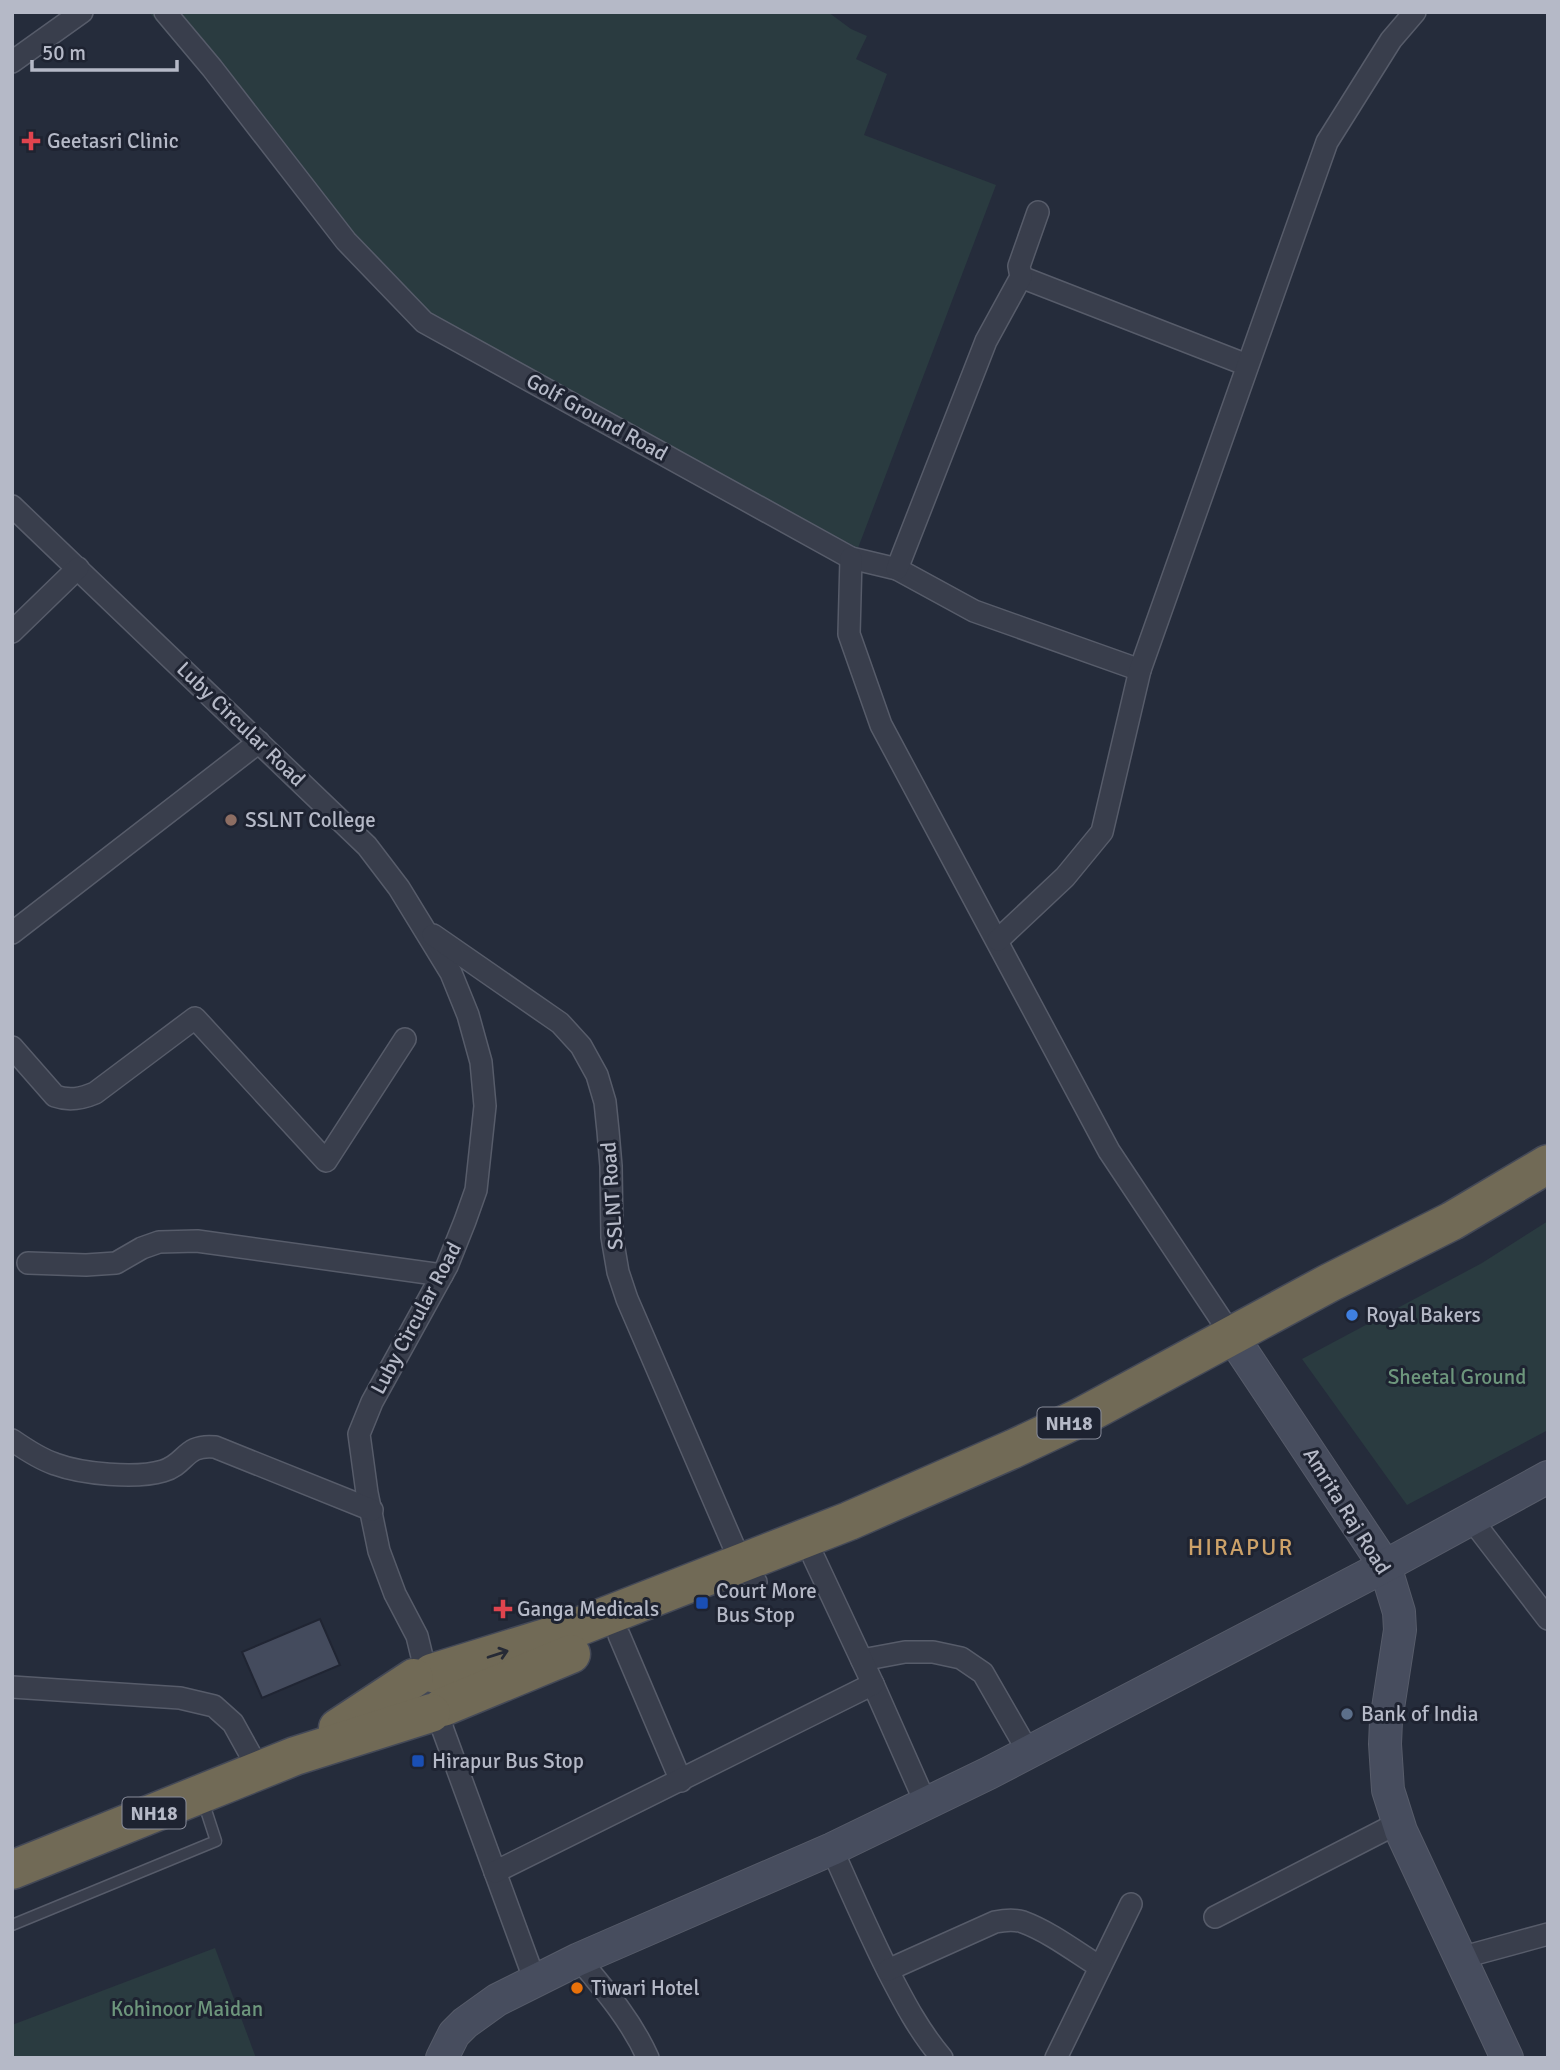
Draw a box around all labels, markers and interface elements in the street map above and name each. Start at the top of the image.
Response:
scale bar [32,28,177,72]
text: 50 m [42,40,86,66]
place label: Geetasri Clinic [47,128,179,154]
marker: Geetasri Clinic [21,131,41,151]
street label: Golf Ground Road [522,367,672,467]
street label: Luby Circular Road [171,656,311,792]
place label: SSLNT College [245,807,376,833]
marker: SSLNT College [223,812,239,828]
street label: SSLNT Road [595,1141,629,1251]
street label: Luby Circular Road [365,1237,467,1399]
place label: Royal Bakers [1366,1302,1481,1328]
marker: Royal Bakers [1344,1307,1360,1323]
park label: Sheetal Ground [1388,1364,1526,1390]
road number: NH18 [1038,1408,1100,1438]
street label: Amrita Raj Road [1298,1443,1396,1579]
district label: HIRAPUR [1188,1533,1294,1562]
place label: Court More Bus Stop [716,1578,817,1628]
marker: Court More Bus Stop [694,1595,710,1611]
place label: Ganga Medicals [517,1596,659,1622]
marker: Ganga Medicals [495,1601,511,1617]
one-way arrow [486,1646,508,1659]
place label: Bank of India [1361,1701,1478,1727]
marker: Bank of India [1339,1706,1355,1722]
place label: Hirapur Bus Stop [432,1748,584,1774]
marker: Hirapur Bus Stop [410,1753,426,1769]
road number: NH18 [122,1798,186,1828]
place label: Tiwari Hotel [591,1975,700,2001]
marker: Tiwari Hotel [569,1980,585,1996]
park label: Kohinoor Maidan [111,1996,263,2022]

